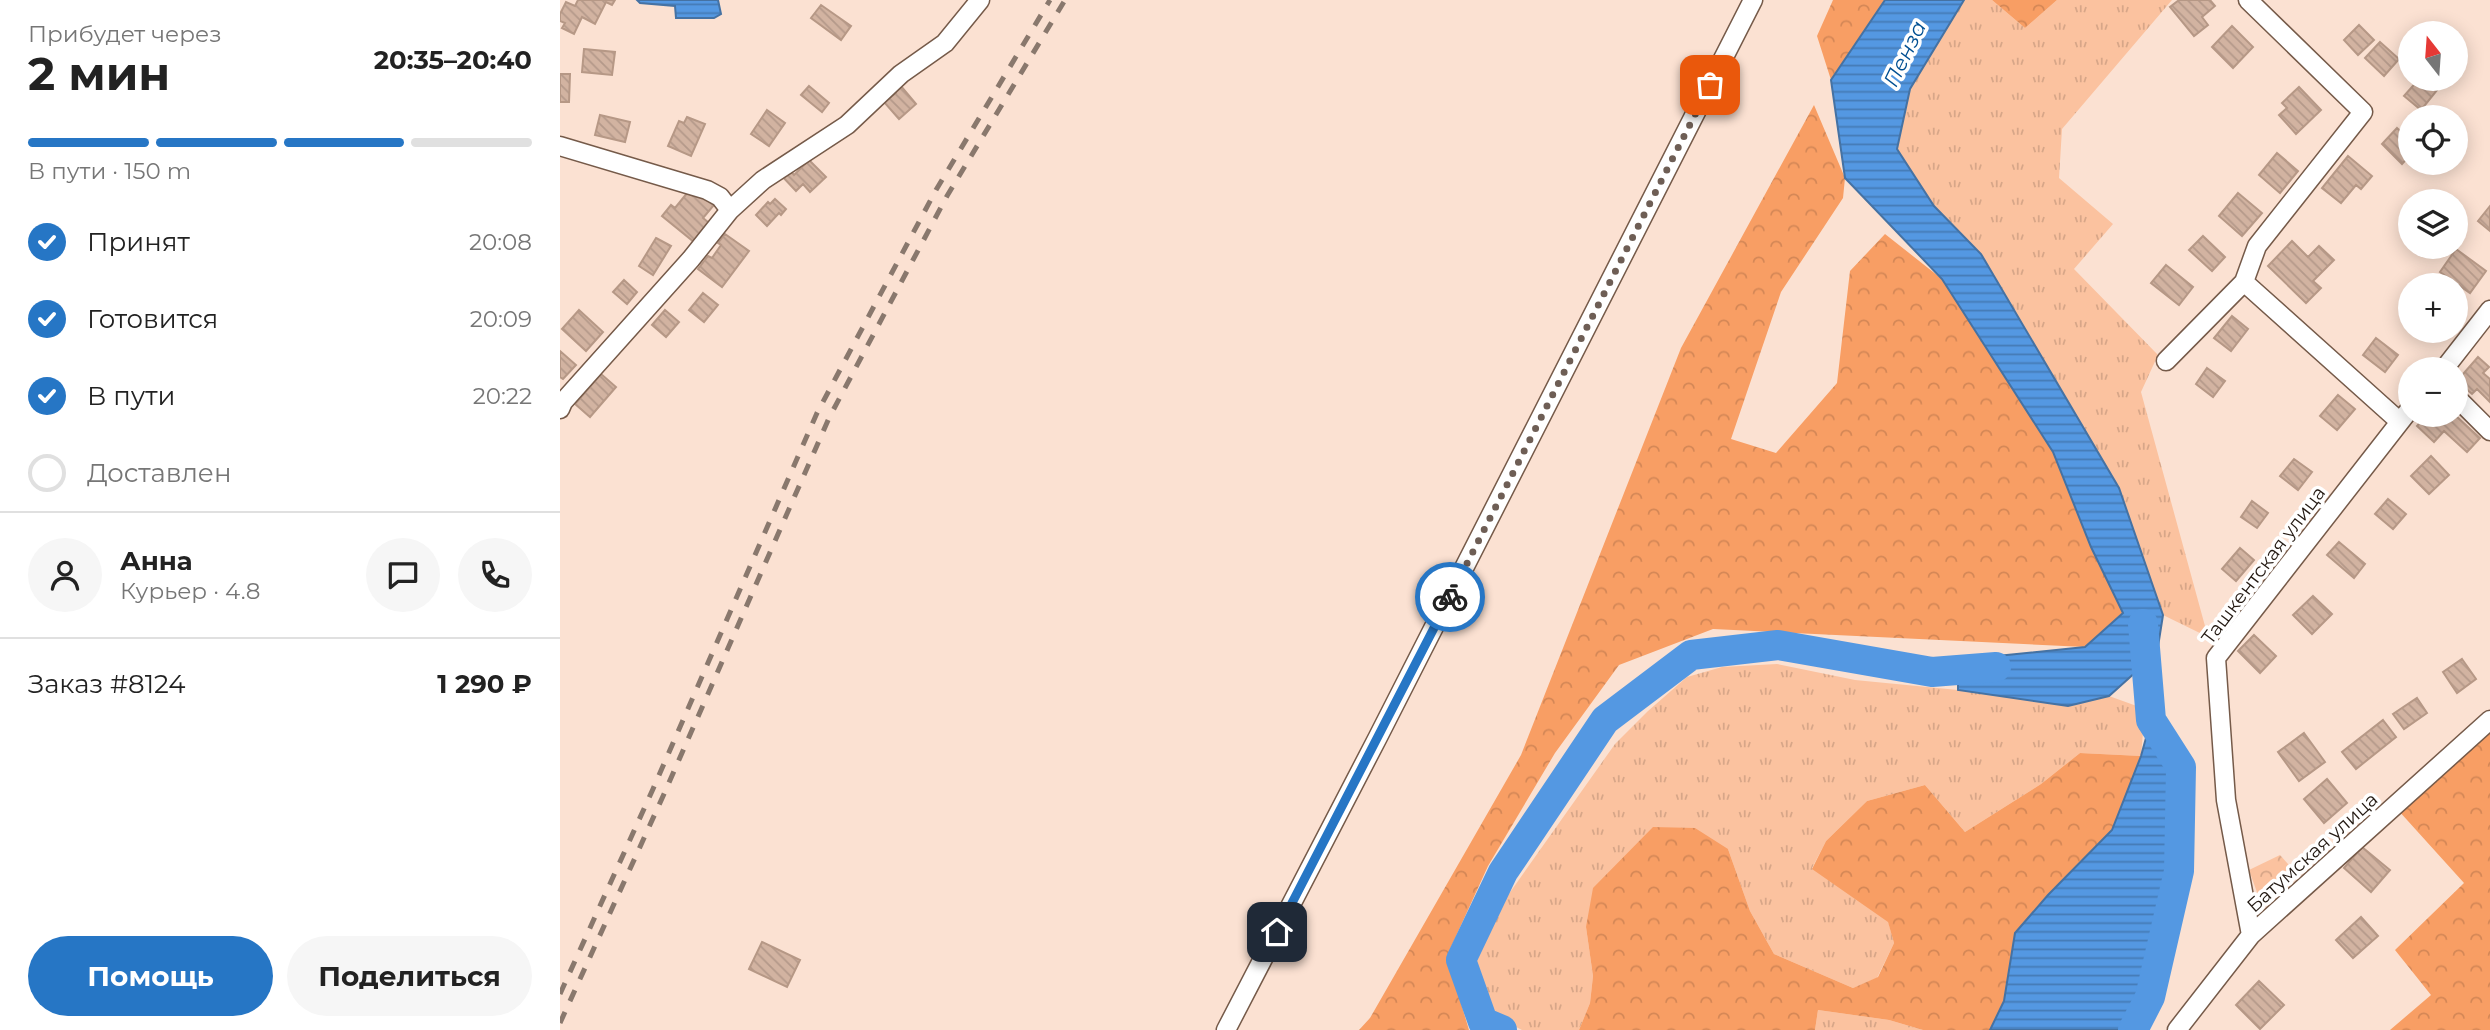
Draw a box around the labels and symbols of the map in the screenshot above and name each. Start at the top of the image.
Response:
water label: Пенза [1878,17,1931,91]
north arrow [2398,21,2468,91]
pin [1680,55,1740,115]
street label: Ташкентская улица [2197,482,2330,649]
courier [1415,562,1485,632]
street label: Батумская улица [2242,788,2382,917]
pin [1247,902,1307,962]

